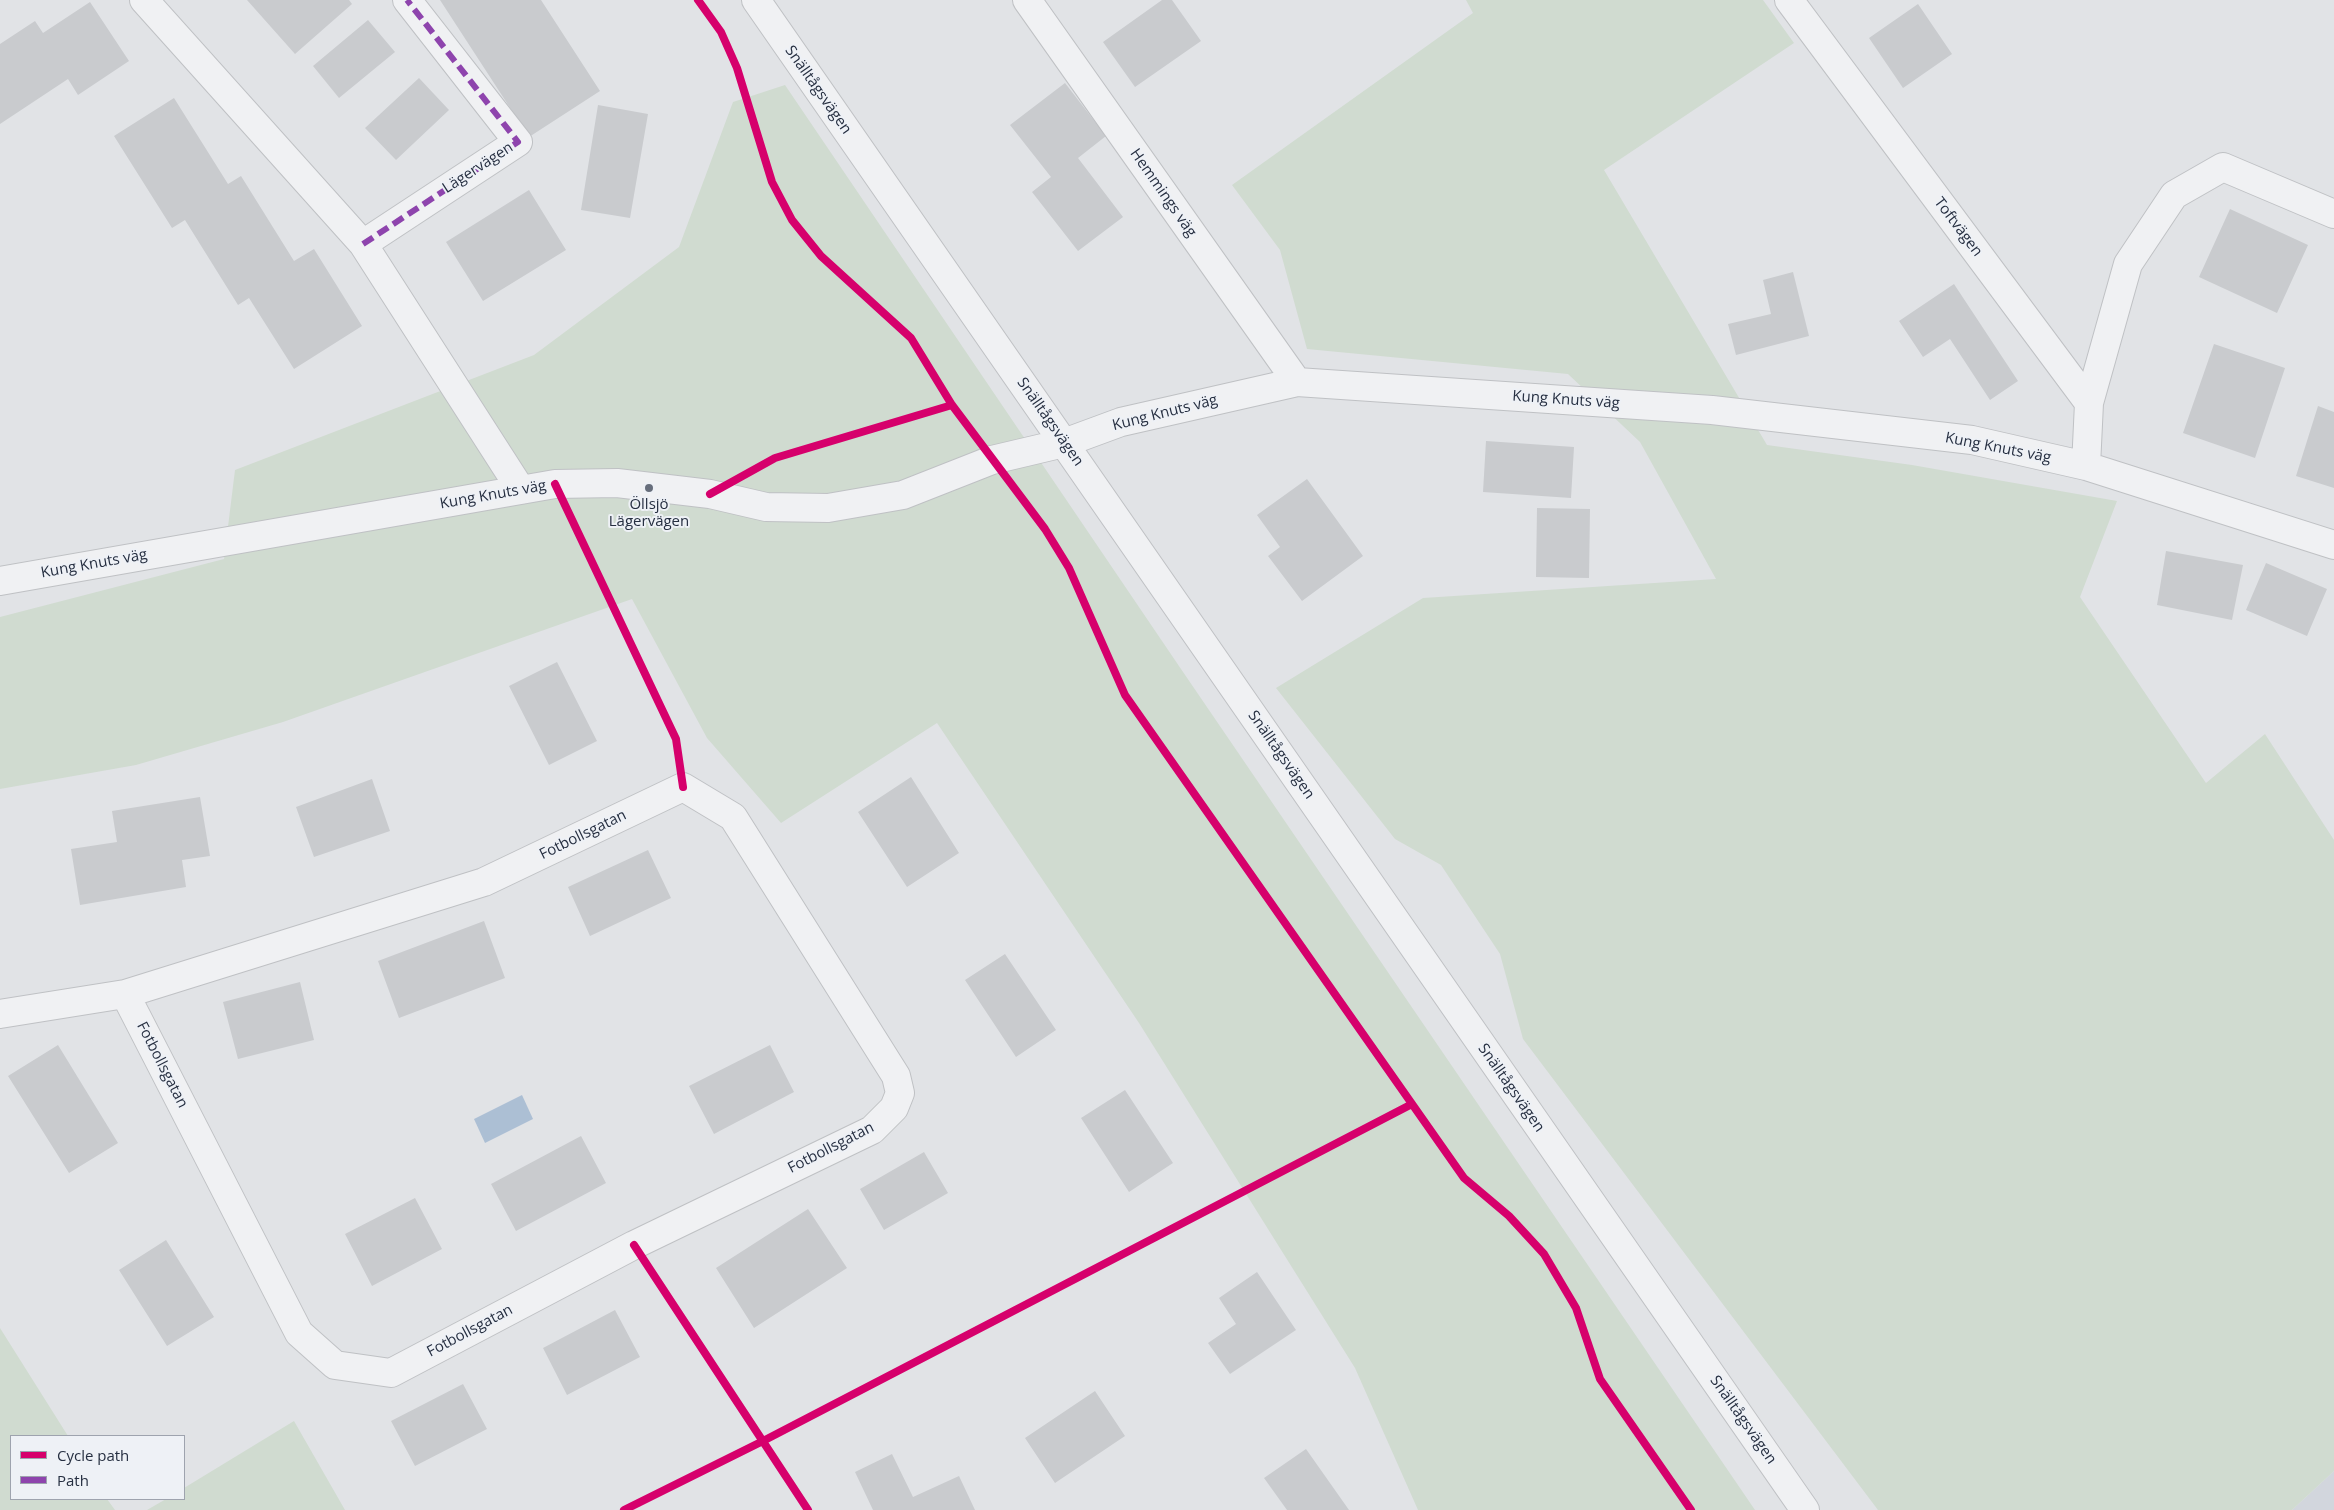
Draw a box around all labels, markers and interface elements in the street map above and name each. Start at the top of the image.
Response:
street label: Snälltågsvägen [781,42,855,138]
street label: Lägervägen [439,139,517,197]
street label: Hemmings väg [1126,145,1200,241]
street label: Toftvägen [1930,194,1986,260]
street label: Snälltågsvägen [1013,374,1087,470]
street label: Kung Knuts väg [1512,387,1620,413]
street label: Kung Knuts väg [1111,391,1219,435]
street label: Kung Knuts väg [1943,429,2053,467]
street label: Kung Knuts väg [438,477,548,513]
marker: Öllsjö Lägervägen [643,482,655,494]
place label: Öllsjö Lägervägen [609,496,689,531]
street label: Kung Knuts väg [39,546,149,582]
street label: Snälltågsvägen [1244,707,1318,803]
street label: Fotbollsgatan [537,806,629,864]
street label: Fotbollsgatan [133,1019,191,1111]
street label: Snälltågsvägen [1474,1040,1548,1136]
street label: Fotbollsgatan [785,1119,877,1177]
street label: Fotbollsgatan [424,1301,516,1361]
street label: Snälltågsvägen [1706,1372,1780,1468]
legend [10,1435,185,1500]
text: Cycle path [57,1445,129,1465]
text: Path [57,1470,89,1490]

